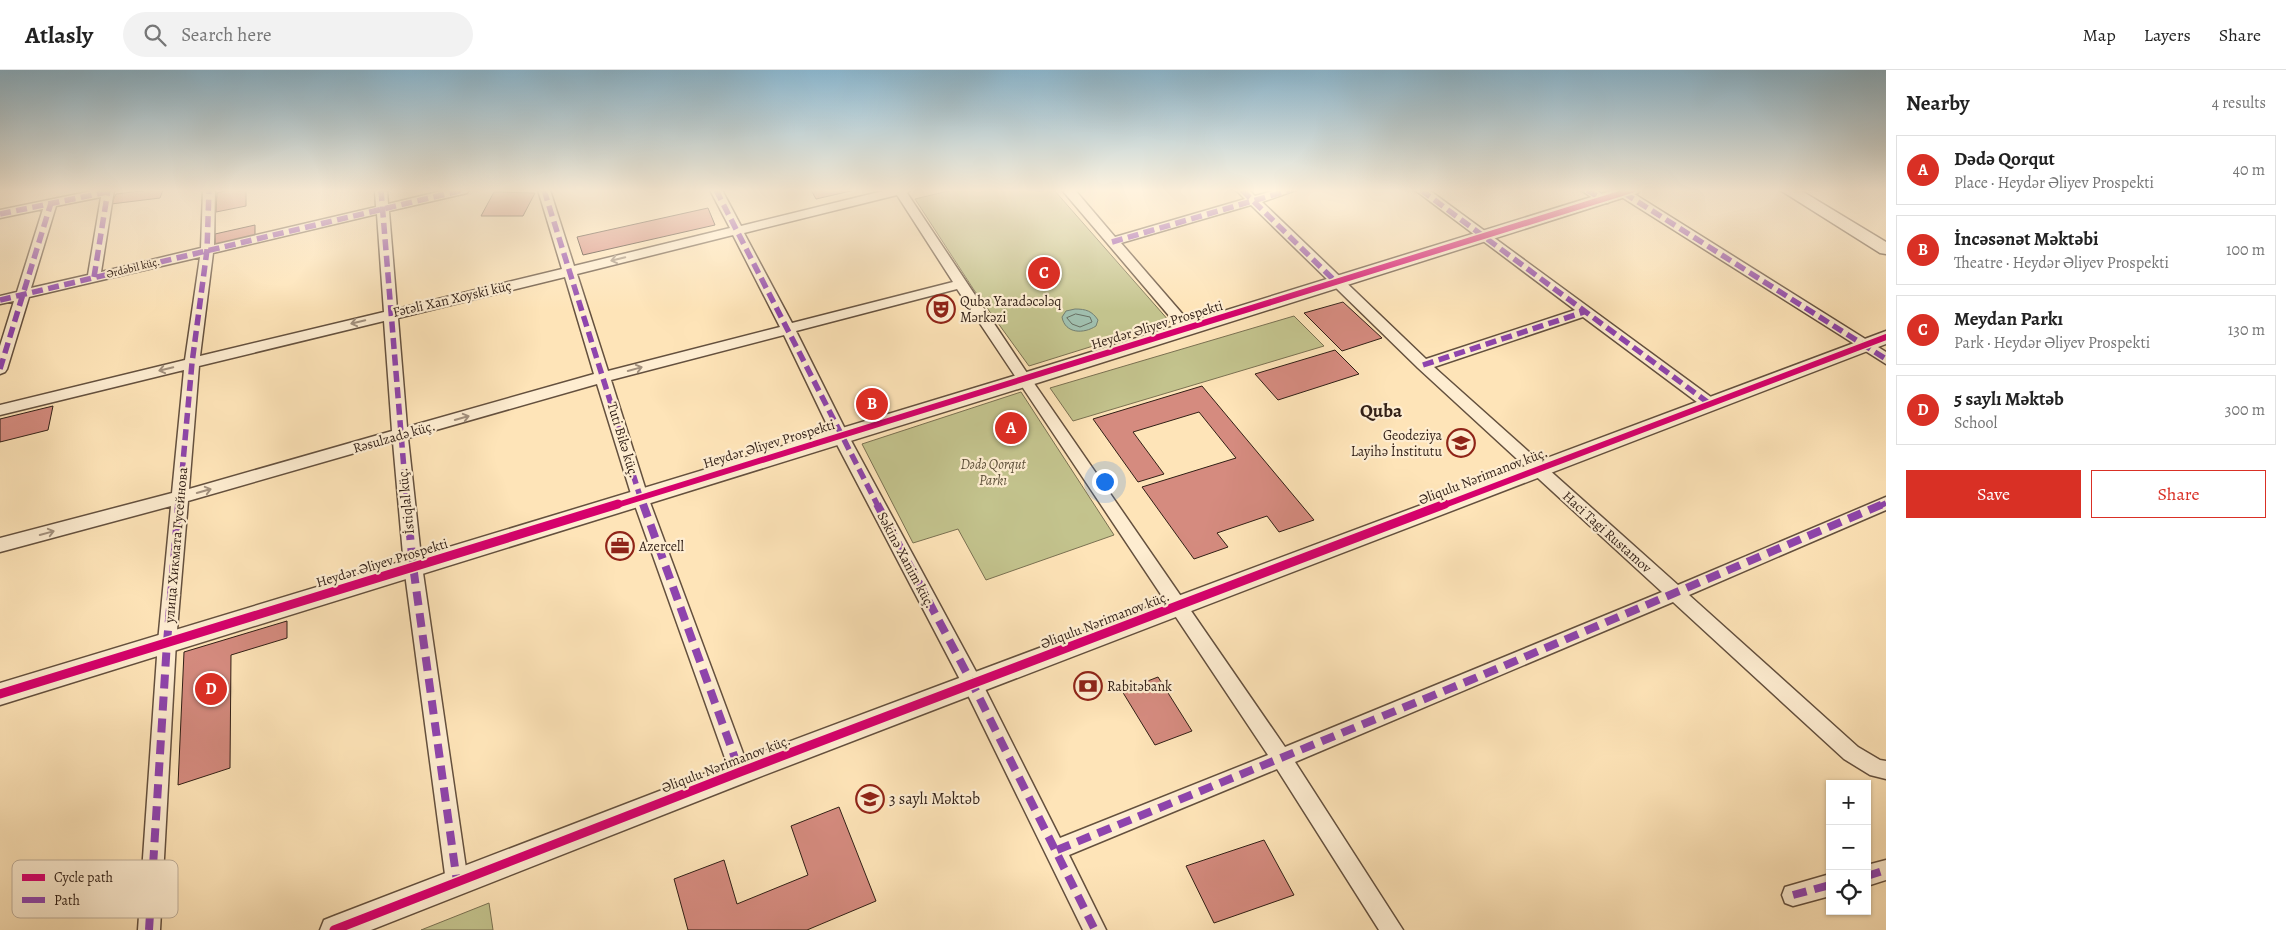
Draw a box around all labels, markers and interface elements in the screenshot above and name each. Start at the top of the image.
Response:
search box [123,12,473,57]
text: Atlasly [25,19,93,51]
icon: search [141,21,169,49]
text: Search here [181,22,272,48]
text: Map [2083,23,2116,47]
text: Layers [2144,23,2191,47]
text: Share [2219,23,2261,47]
text: Nearby [1906,89,1969,117]
text: 4 results [2212,92,2266,114]
text: Dədə Qorqut [1954,146,2055,172]
text: A [1918,159,1928,181]
text: 40 m [2233,159,2265,181]
text: Place · Heydər Əliyev Prospekti [1954,172,2154,194]
text: İncəsənət Məktəbi [1954,226,2098,252]
text: B [1918,239,1928,261]
text: 100 m [2226,239,2265,261]
text: Theatre · Heydər Əliyev Prospekti [1954,252,2169,274]
street label: Ərdəbil küç. [105,254,161,282]
pin: C [1028,254,1060,292]
one-way arrow [611,255,627,265]
street label: Fətəli Xan Xoyski küç [391,276,513,322]
place label: Quba Yaradəcələq Mərkəzi [960,292,1061,327]
theatre icon: Quba Yaradəcələq Mərkəzi [926,294,956,324]
street label: Heydər Əliyev Prospekti [1089,296,1225,354]
text: Meydan Parkı [1954,306,2063,332]
one-way arrow [351,318,367,327]
text: C [1918,319,1928,341]
text: 130 m [2228,319,2265,341]
text: Park · Heydər Əliyev Prospekti [1954,332,2150,354]
one-way arrow [626,364,642,373]
one-way arrow [159,365,175,374]
pin: B [856,385,888,423]
text: 5 saylı Məktəb [1954,386,2064,412]
district label: Quba [1360,398,1403,424]
text: D [1917,399,1929,421]
text: 300 m [2225,399,2265,421]
street label: Tuti Bikə küç. [602,400,644,480]
pin: A [995,409,1027,447]
text: School [1954,412,1997,434]
one-way arrow [453,413,469,422]
street label: Heydər Əliyev Prospekti [701,415,837,473]
street label: Rəsulzadə küç. [351,416,437,458]
place label: Geodeziya Layihə İnstitutu [1351,426,1442,461]
school or university icon: Geodeziya Layihə İnstitutu [1446,428,1476,458]
street label: Əliqulu Nərimanov küç. [1416,443,1550,509]
park label: Dədə Qorqut Parkı [960,455,1027,490]
street label: улица Хикмата Гусейнова [160,466,192,625]
street label: İstiqlal küç. [393,467,419,535]
your location [1092,469,1118,495]
button: Save [1906,470,2081,518]
button: Share [2091,470,2266,518]
one-way arrow [196,485,212,495]
street label: Haci Tagi Rustamov [1558,487,1656,578]
street label: Səkinə Xanim küç. [873,508,939,612]
one-way arrow [39,527,55,537]
office icon: Azercell [605,531,635,561]
street label: Heydər Əliyev Prospekti [314,534,450,592]
place label: Azercell [638,537,685,556]
street label: Əliqulu Nərimanov küç. [1038,587,1172,653]
pin: D [195,670,227,708]
bank icon: Rabitəbank [1073,671,1103,701]
place label: Rabitəbank [1107,677,1172,696]
street label: Əliqulu Nərimanov küç. [659,731,793,797]
map controls [1826,780,1871,915]
button: + [1826,780,1871,825]
school or university icon: 3 saylı Məktəb [855,784,885,814]
place label: 3 saylı Məktəb [889,788,980,810]
button: − [1826,825,1871,870]
legend [12,860,178,918]
text: Cycle path [54,868,114,887]
button: locate [1826,870,1871,915]
text: Path [54,891,81,910]

